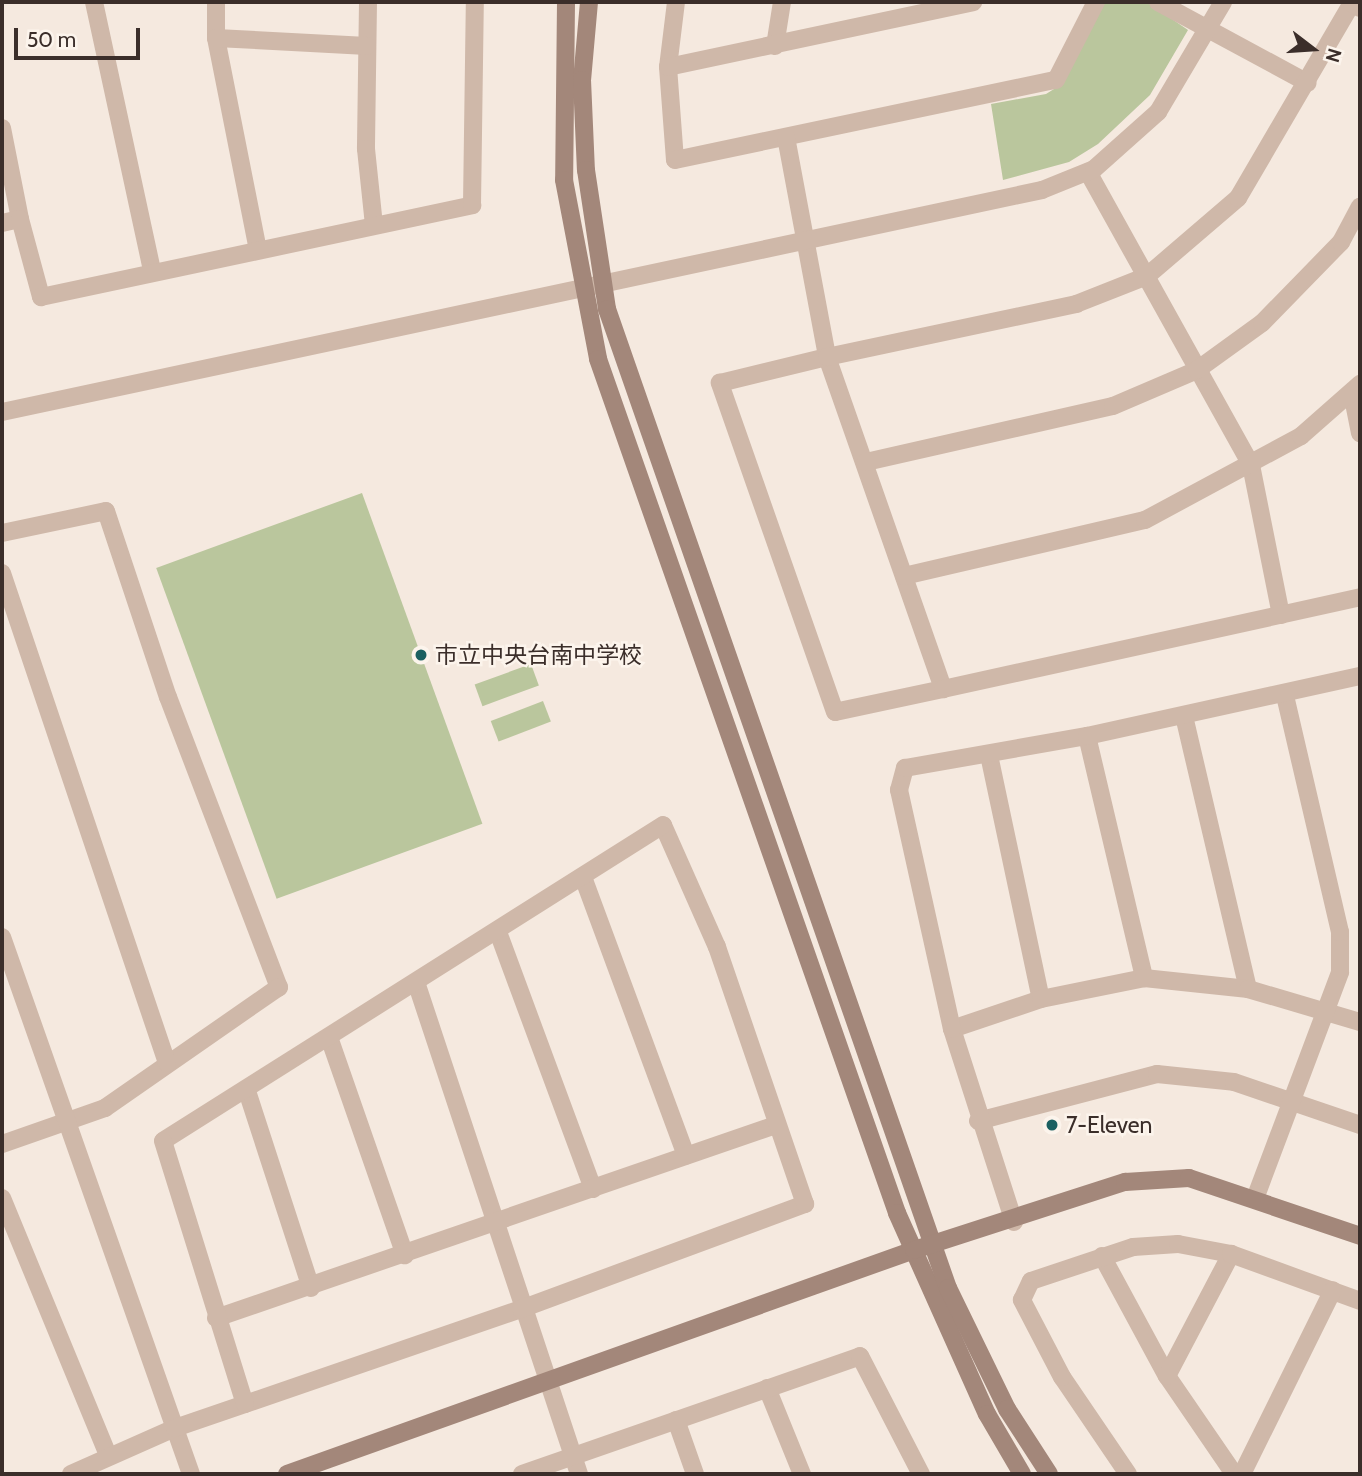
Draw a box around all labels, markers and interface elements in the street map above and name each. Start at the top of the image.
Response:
scale bar [18,14,144,58]
north arrow [1278,14,1348,84]
text: 50 m [27,27,76,52]
text: N [1321,45,1347,65]
place label: 市立中央台南中学校 [435,641,642,669]
marker: 市立中央台南中学校 [413,647,429,663]
place label: 7-Eleven [1066,1111,1152,1139]
marker: 7-Eleven [1044,1117,1060,1133]

